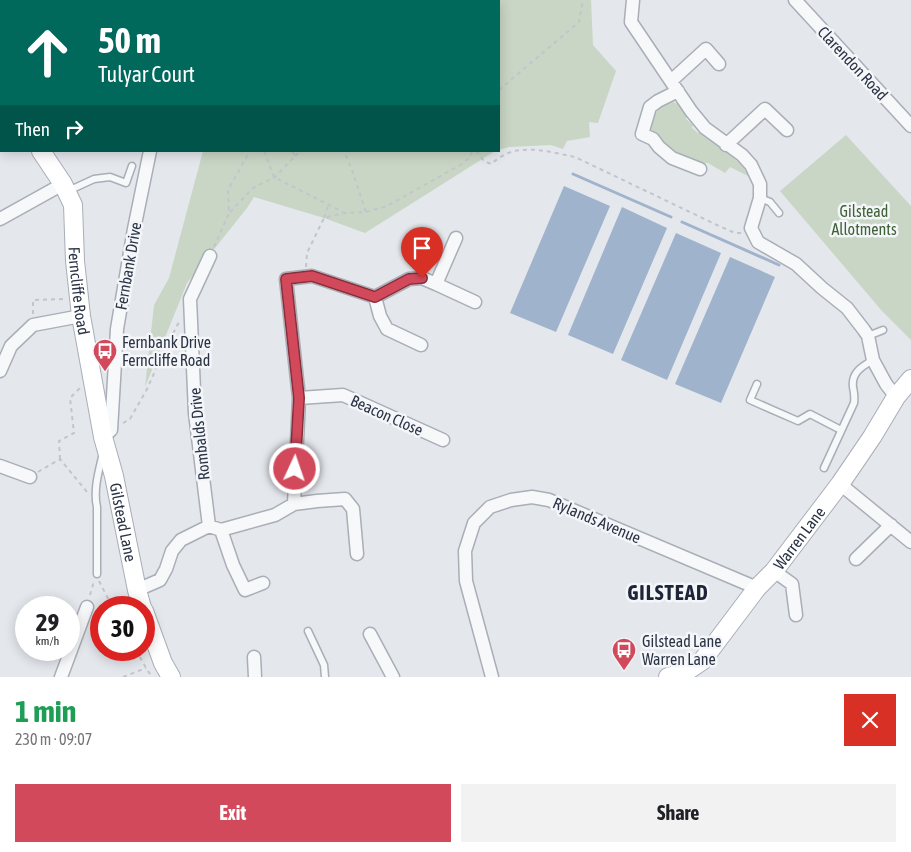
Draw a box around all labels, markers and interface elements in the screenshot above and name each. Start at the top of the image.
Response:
icon: ahead [15,20,80,85]
text: 50 m [98,20,161,60]
street label: Clarendon Road [814,22,892,104]
text: Tulyar Court [98,61,195,87]
icon: right [60,115,88,143]
text: Then [15,118,50,140]
park label: Gilstead Allotments [831,202,897,238]
street label: Fernbank Drive [111,221,145,311]
pin [401,227,443,278]
icon: arrive [408,234,436,262]
street label: Ferncliffe Road [65,246,93,336]
place label: Fernbank Drive Ferncliffe Road [122,333,211,369]
bus stop icon: Fernbank Drive Ferncliffe Road [92,338,118,372]
street label: Rombalds Drive [185,387,213,481]
street label: Beacon Close [348,391,426,439]
position arrow [268,442,320,494]
street label: Gilstead Lane [107,481,140,563]
street label: Rylands Avenue [550,493,644,548]
street label: Warren Lane [770,503,829,573]
district label: GILSTEAD [627,580,709,604]
speed limit sign: 30 [90,596,155,661]
text: 29 [36,608,59,636]
place label: Gilstead Lane Warren Lane [642,632,722,668]
text: km/h [36,634,59,648]
bus stop icon: Gilstead Lane Warren Lane [611,637,637,671]
text: 1 min [15,694,76,728]
button: close [844,694,896,746]
text: 230 m · 09:07 [15,730,92,748]
button: Exit [15,784,451,842]
button: Share [461,784,896,842]

